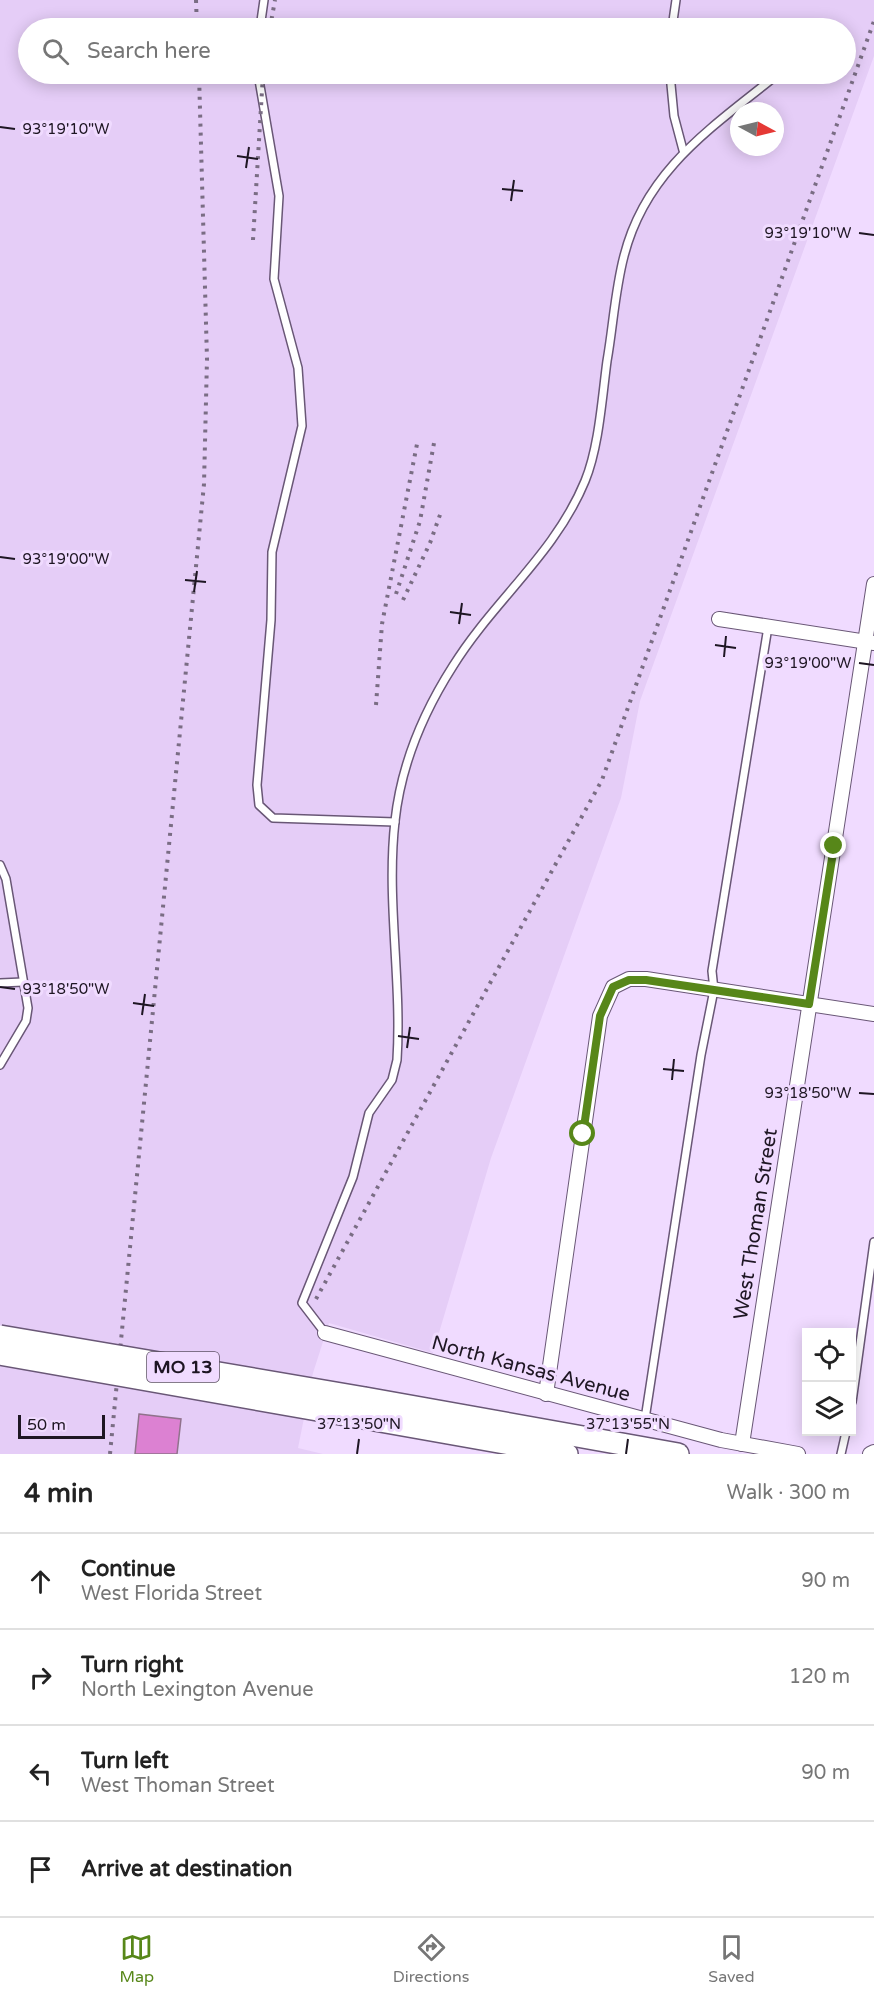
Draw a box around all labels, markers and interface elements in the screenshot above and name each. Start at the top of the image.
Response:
search box [18,18,856,84]
icon: search [39,35,72,68]
text: Search here [87,38,211,64]
north arrow [730,102,784,156]
text: 93°19'10"W [23,120,109,138]
text: 93°19'10"W [765,224,851,242]
text: 93°19'00"W [23,550,109,568]
text: 93°19'00"W [765,654,851,672]
route end [820,832,846,858]
text: 93°18'50"W [23,980,109,998]
text: 93°18'50"W [765,1084,851,1102]
route start [569,1120,595,1146]
street label: West Thoman Street [729,1126,783,1321]
map controls [802,1328,856,1436]
button: locate [802,1328,856,1382]
street label: North Kansas Avenue [429,1331,633,1407]
road number: MO 13 [147,1352,219,1382]
button: layers [802,1382,856,1436]
scale bar [18,1412,105,1440]
text: 50 m [27,1415,66,1435]
text: 37°13'50"N [317,1415,401,1433]
text: 37°13'55"N [586,1415,670,1433]
text: 4 min [24,1478,93,1509]
text: Walk · 300 m [727,1481,850,1505]
text: Continue [81,1556,176,1582]
icon: ahead [24,1565,57,1598]
text: 90 m [801,1569,850,1593]
text: West Florida Street [81,1582,262,1606]
text: Turn right [81,1652,183,1678]
icon: right [24,1661,57,1694]
text: 120 m [789,1665,850,1689]
text: North Lexington Avenue [81,1678,314,1702]
text: Turn left [81,1748,169,1774]
icon: left [24,1757,57,1790]
text: 90 m [801,1761,850,1785]
text: West Thoman Street [81,1774,275,1798]
icon: arrive [24,1853,57,1886]
text: Arrive at destination [81,1856,292,1882]
tab: Map [119,1931,154,1987]
tab: Directions [393,1931,469,1987]
tab: Saved [708,1931,755,1987]

